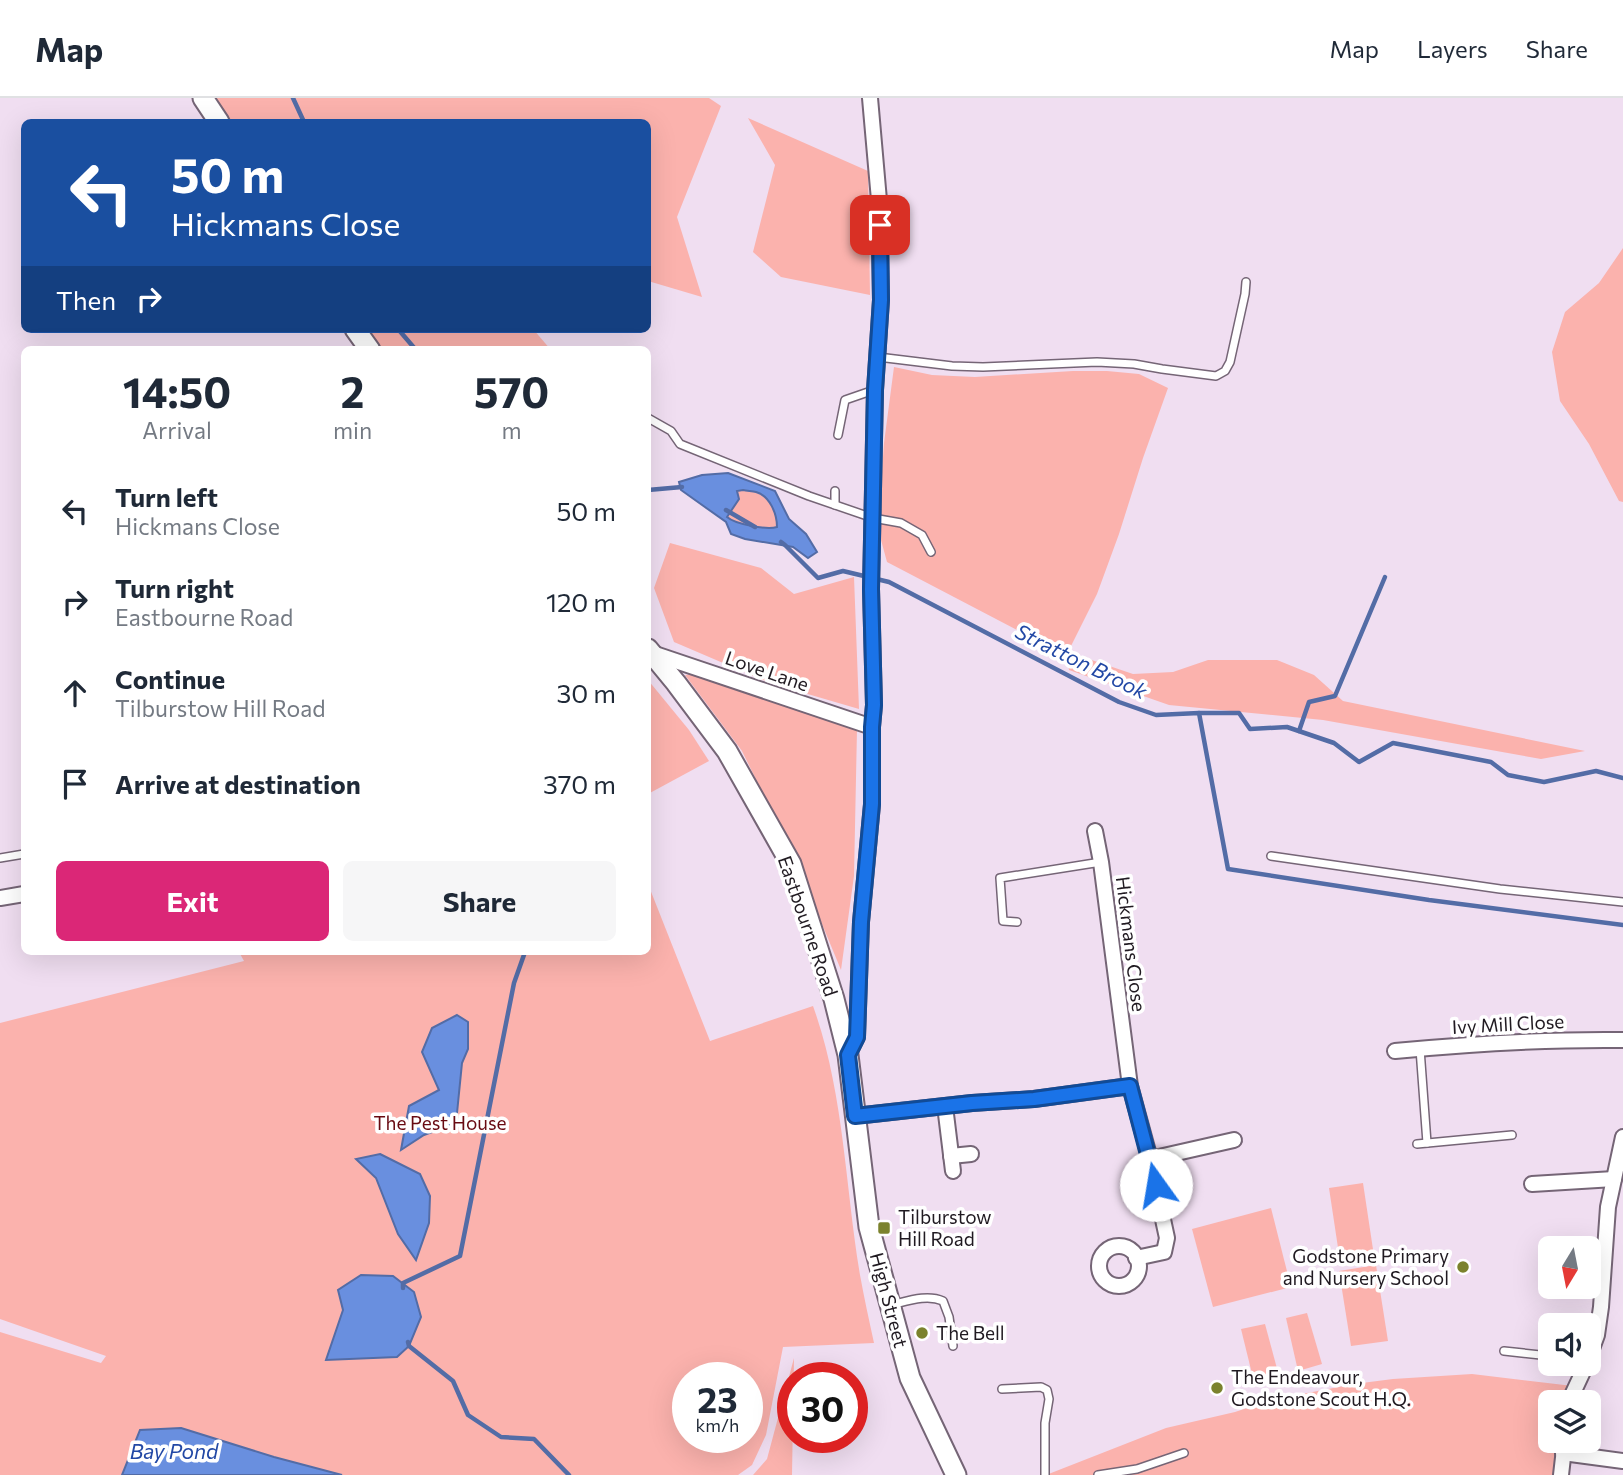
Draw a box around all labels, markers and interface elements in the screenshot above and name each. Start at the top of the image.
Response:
text: Map [35,28,103,69]
text: Map [1330,34,1379,63]
text: Layers [1417,34,1488,63]
text: Share [1526,34,1588,63]
text: 50 m [171,143,284,203]
icon: left [56,147,147,238]
pin [850,195,910,255]
text: Hickmans Close [171,203,400,243]
icon: arrive [861,206,899,244]
icon: right [130,280,168,318]
text: Then [56,284,116,315]
text: 14:50 [123,365,231,417]
text: 2 [341,365,364,417]
text: 570 [474,365,549,417]
text: Arrival [142,416,212,444]
text: min [333,416,372,444]
text: m [502,416,522,444]
text: Turn left [115,481,218,512]
icon: left [56,492,94,530]
text: 50 m [556,495,616,526]
text: Hickmans Close [115,512,280,540]
text: Turn right [115,572,234,603]
icon: right [56,583,94,621]
text: 120 m [546,586,616,617]
text: Eastbourne Road [115,603,293,631]
water label: Stratton Brook [1012,618,1152,704]
street label: Love Lane [722,646,812,696]
text: Continue [115,663,225,694]
icon: ahead [56,674,94,712]
text: 30 m [557,677,616,708]
text: Tilburstow Hill Road [115,694,326,722]
icon: arrive [56,765,94,803]
text: Arrive at destination [115,768,361,799]
text: 370 m [543,768,616,799]
street label: Eastbourne Road [774,852,843,999]
button: Exit [56,861,329,941]
button: Share [343,861,616,941]
street label: Hickmans Close [1112,875,1151,1013]
street label: Ivy Mill Close [1451,1009,1565,1038]
park label: The Pest House [373,1111,507,1134]
position arrow [1119,1148,1193,1222]
place label: Tilburstow Hill Road [898,1205,991,1250]
marker: Tilburstow Hill Road [876,1220,892,1236]
north arrow [1538,1236,1601,1298]
map controls [1538,1236,1601,1453]
place label: Godstone Primary and Nursery School [1283,1244,1449,1289]
street label: High Street [866,1250,913,1350]
marker: Godstone Primary and Nursery School [1455,1259,1471,1275]
button: sound [1538,1313,1601,1376]
place label: The Bell [936,1321,1005,1344]
marker: The Bell [914,1325,930,1341]
speed limit sign: 30 [777,1362,868,1453]
place label: The Endeavour, Godstone Scout H.Q. [1231,1365,1411,1410]
text: 23 [697,1377,738,1420]
marker: The Endeavour, Godstone Scout H.Q. [1209,1380,1225,1396]
button: layers [1538,1390,1601,1453]
text: km/h [696,1414,739,1436]
water label: Bay Pond [130,1438,219,1463]

